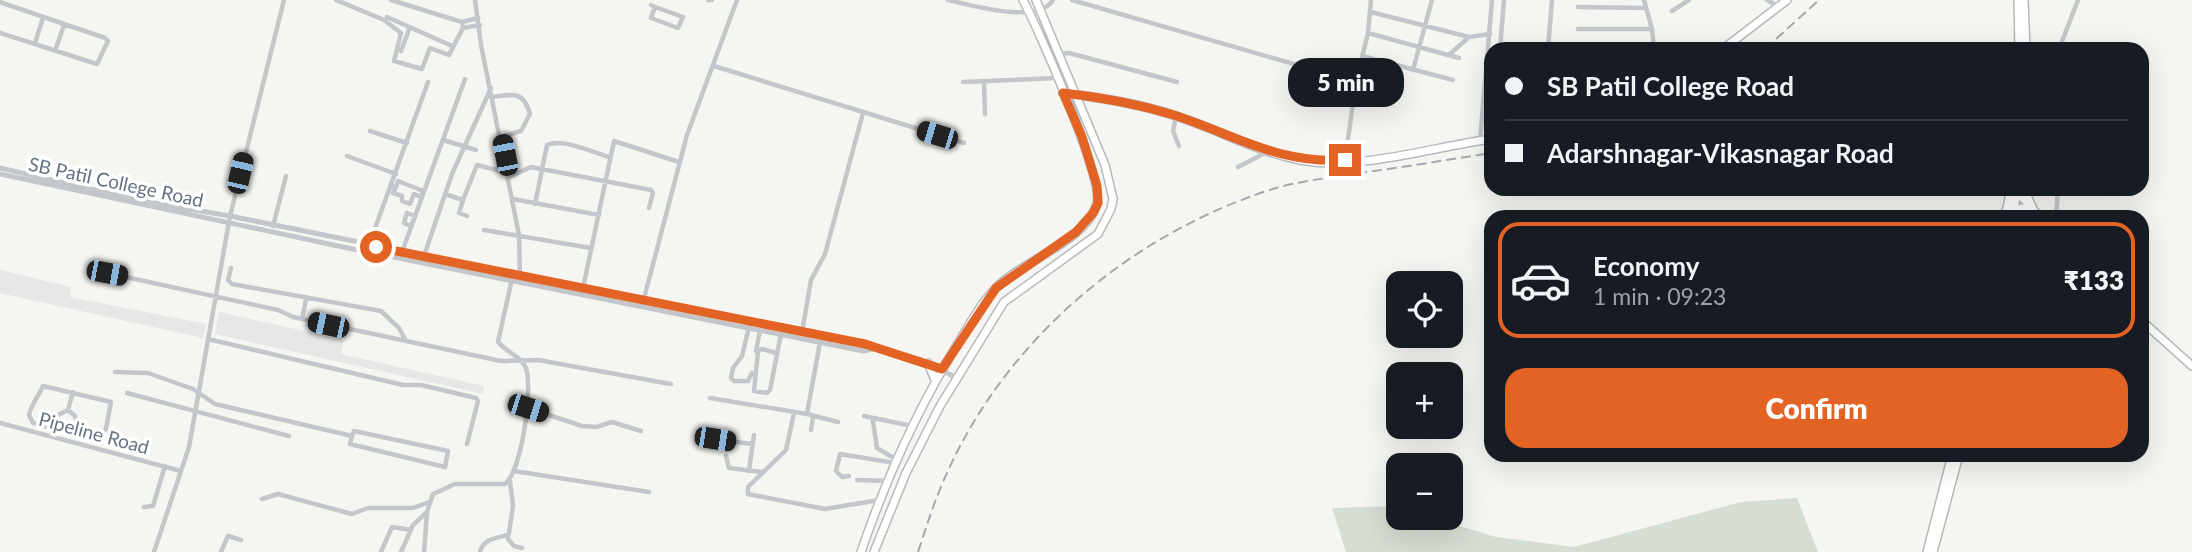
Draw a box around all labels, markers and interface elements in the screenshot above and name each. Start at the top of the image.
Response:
callout: 5 min [1287,58,1403,108]
text: 5 min [1317,68,1375,96]
text: SB Patil College Road [1547,70,1794,102]
car [914,119,961,151]
car [491,132,520,178]
text: Adarshnagar-Vikasnagar Road [1547,137,1894,169]
route end [1329,144,1361,176]
car [226,150,255,196]
street label: SB Patil College Road [27,152,206,211]
route start [360,231,392,263]
icon: car [1509,249,1572,312]
text: Economy [1593,250,1699,282]
car [85,259,130,287]
text: ₹133 [2064,264,2124,296]
map controls [1386,271,1463,530]
button: locate [1386,271,1463,348]
text: 1 min · 09:23 [1593,282,1726,310]
car [306,310,351,340]
button: + [1386,362,1463,439]
button: Confirm [1505,368,2128,448]
car [505,392,552,424]
street label: Pipeline Road [36,407,152,458]
car [693,425,738,453]
button: − [1386,453,1463,530]

